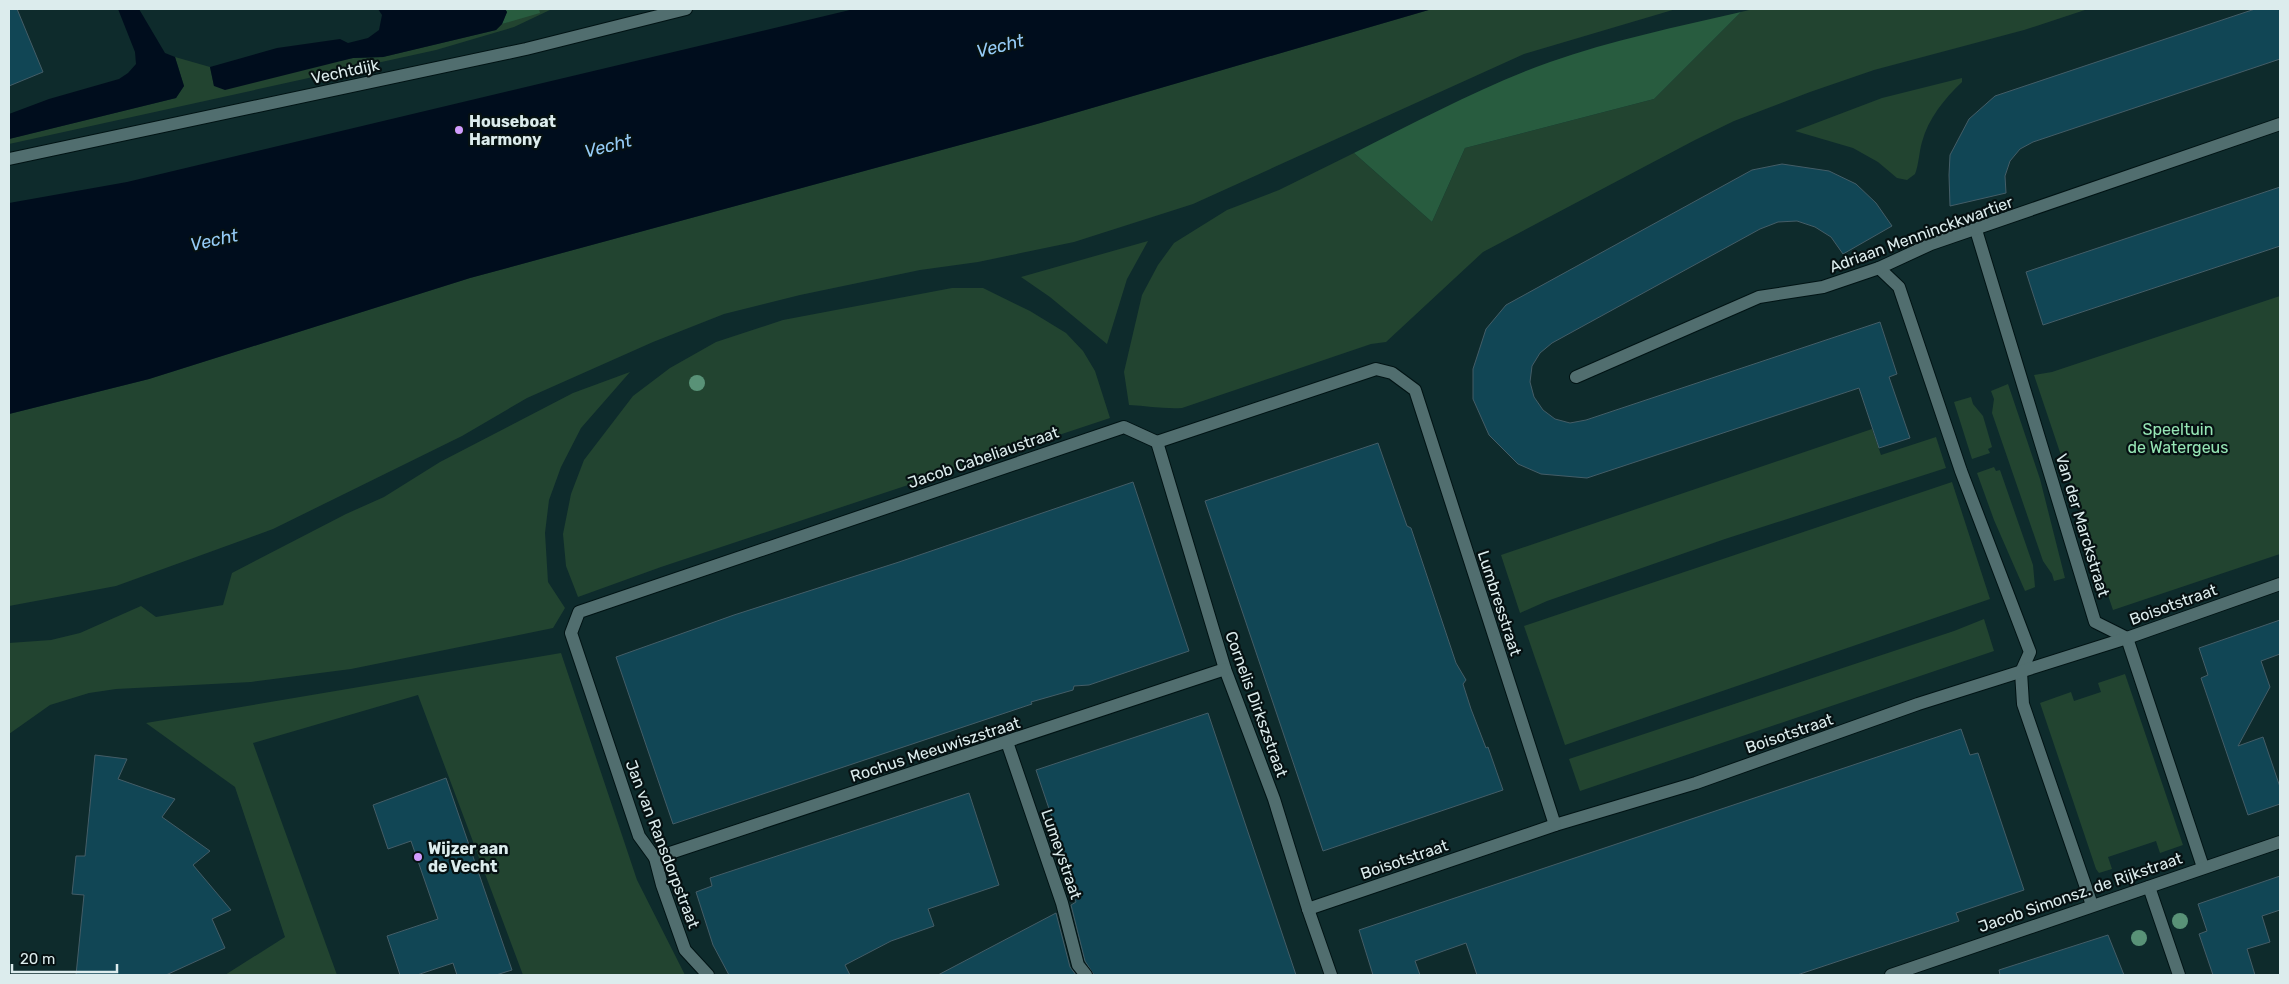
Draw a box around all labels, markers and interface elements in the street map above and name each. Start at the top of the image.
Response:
water label: Vecht [974,29,1027,63]
street label: Vechtdijk [309,55,382,88]
place label: Houseboat Harmony [469,112,557,149]
marker: Houseboat Harmony [453,124,465,136]
water label: Vecht [582,129,635,163]
street label: Adriaan Menninckkwartier [1827,192,2016,277]
water label: Vecht [188,224,241,256]
park label: Speeltuin de Watergeus [2128,420,2228,457]
street label: Jacob Cabeliaustraat [905,423,1061,492]
street label: Van der Marckstraat [2052,451,2113,599]
street label: Lumbresstraat [1474,548,1525,658]
street label: Boisotstraat [2127,580,2219,629]
street label: Cornelis Dirkszstraat [1221,629,1292,780]
street label: Boisotstraat [1743,710,1835,757]
street label: Rochus Meeuwiszstraat [848,713,1022,786]
street label: Jan van Ransdorpstraat [622,757,703,931]
street label: Lumeystraat [1037,807,1086,902]
street label: Boisotstraat [1358,836,1450,883]
place label: Wijzer aan de Vecht [428,839,509,876]
street label: Jacob Simonsz. de Rijkstraat [1976,849,2185,936]
marker: Wijzer aan de Vecht [412,851,424,863]
scale bar [12,942,118,974]
text: 20 m [20,950,55,968]

